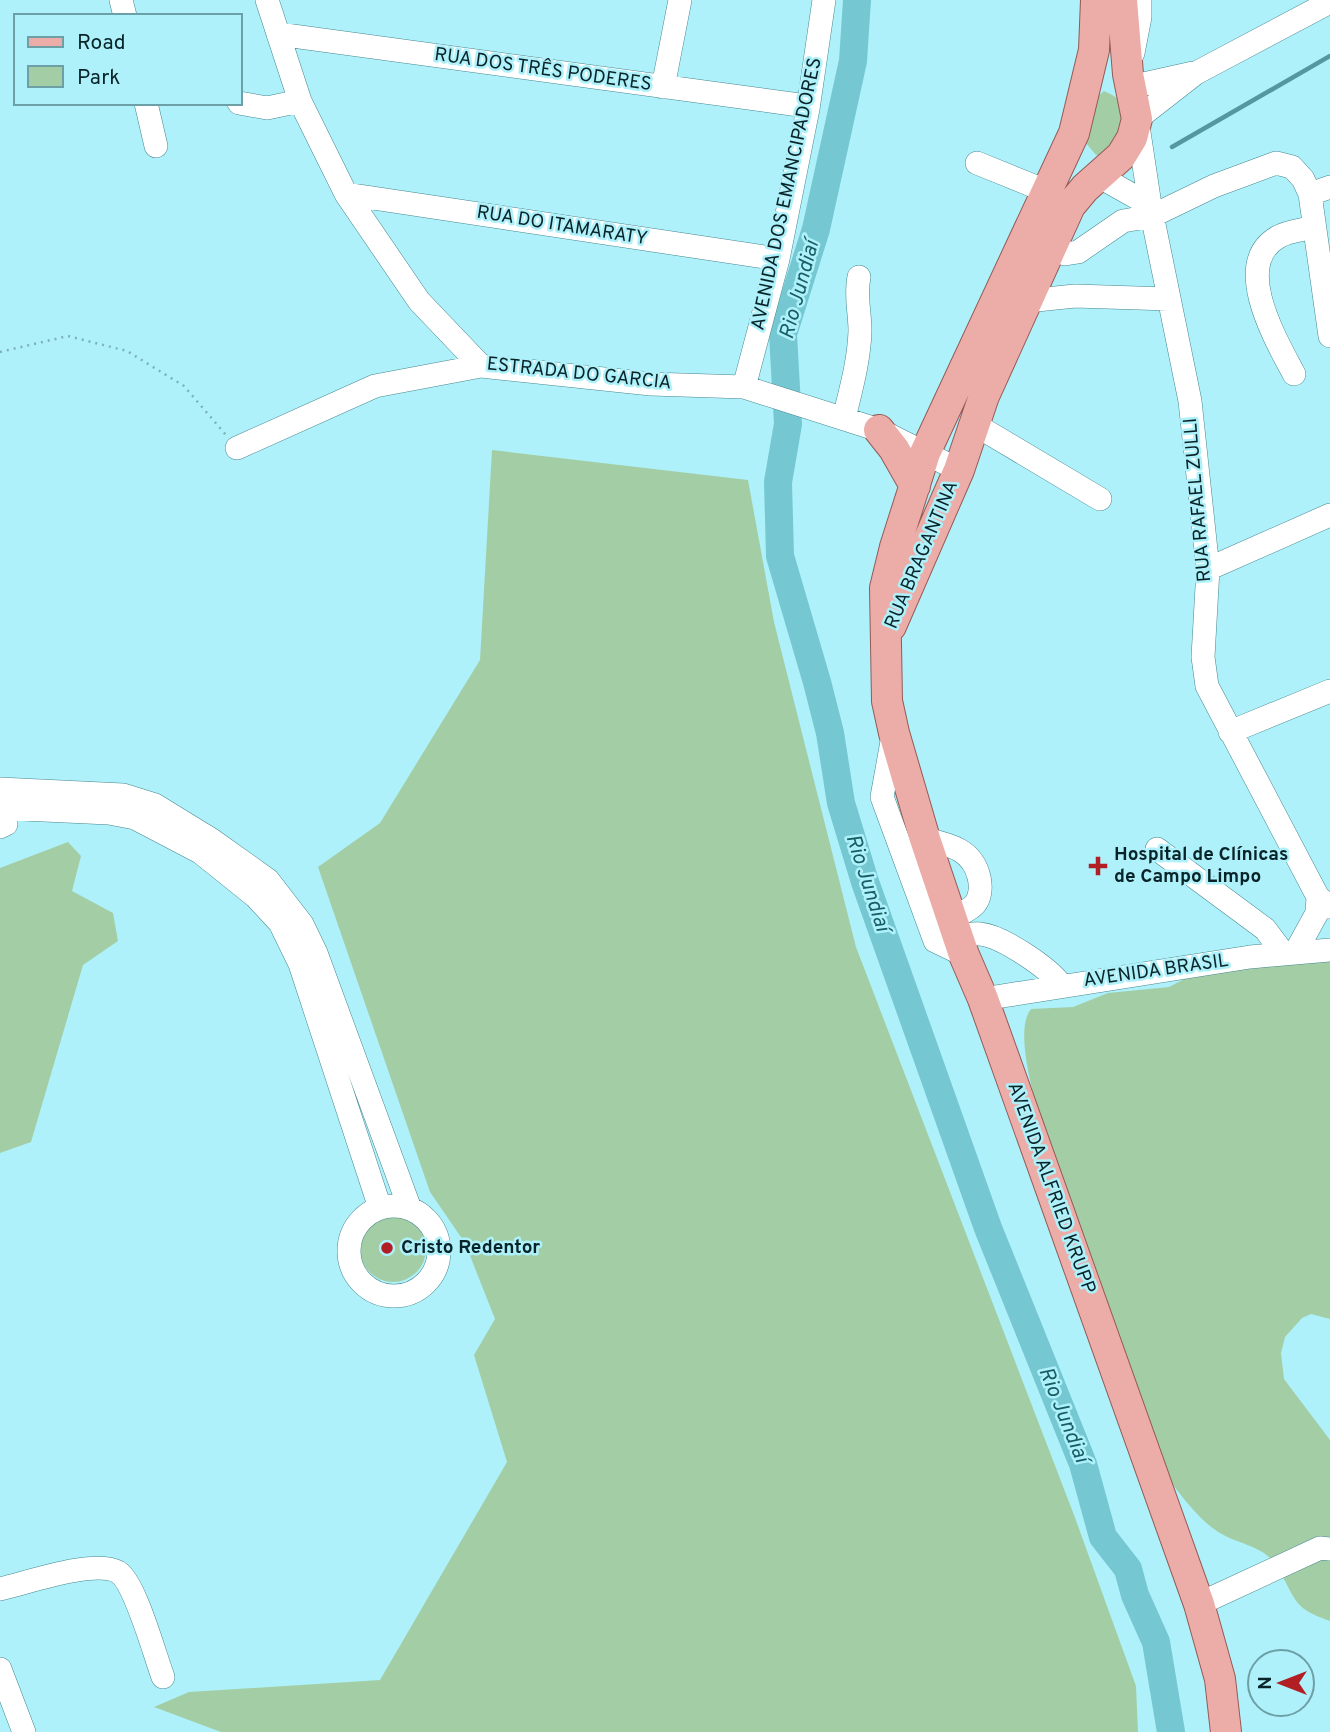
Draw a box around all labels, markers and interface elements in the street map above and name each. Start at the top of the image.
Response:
legend [14,14,242,105]
text: Road [77,30,126,57]
street label: RUA DOS TRÊS PODERES [433,42,653,97]
street label: AVENIDA DOS EMANCIPADORES [746,55,828,333]
text: Park [77,65,120,92]
street label: RUA DO ITAMARATY [475,201,649,251]
water label: Rio Jundiaí [774,233,827,342]
street label: ESTRADA DO GARCIA [485,352,673,396]
street label: RUA RAFAEL ZULLI [1179,417,1217,583]
street label: RUA BRAGANTINA [880,477,964,633]
water label: Rio Jundiaí [839,831,897,940]
place label: Hospital de Clínicas de Campo Limpo [1114,843,1288,889]
marker: Hospital de Clínicas de Campo Limpo [1088,856,1108,876]
street label: AVENIDA BRASIL [1082,949,1230,993]
street label: AVENIDA ALFRIED KRUPP [1002,1079,1101,1297]
place label: Cristo Redentor [401,1236,540,1260]
marker: Cristo Redentor [379,1240,395,1256]
water label: Rio Jundiaí [1032,1363,1096,1471]
north arrow [1246,1648,1316,1718]
text: N [1254,1676,1278,1690]

